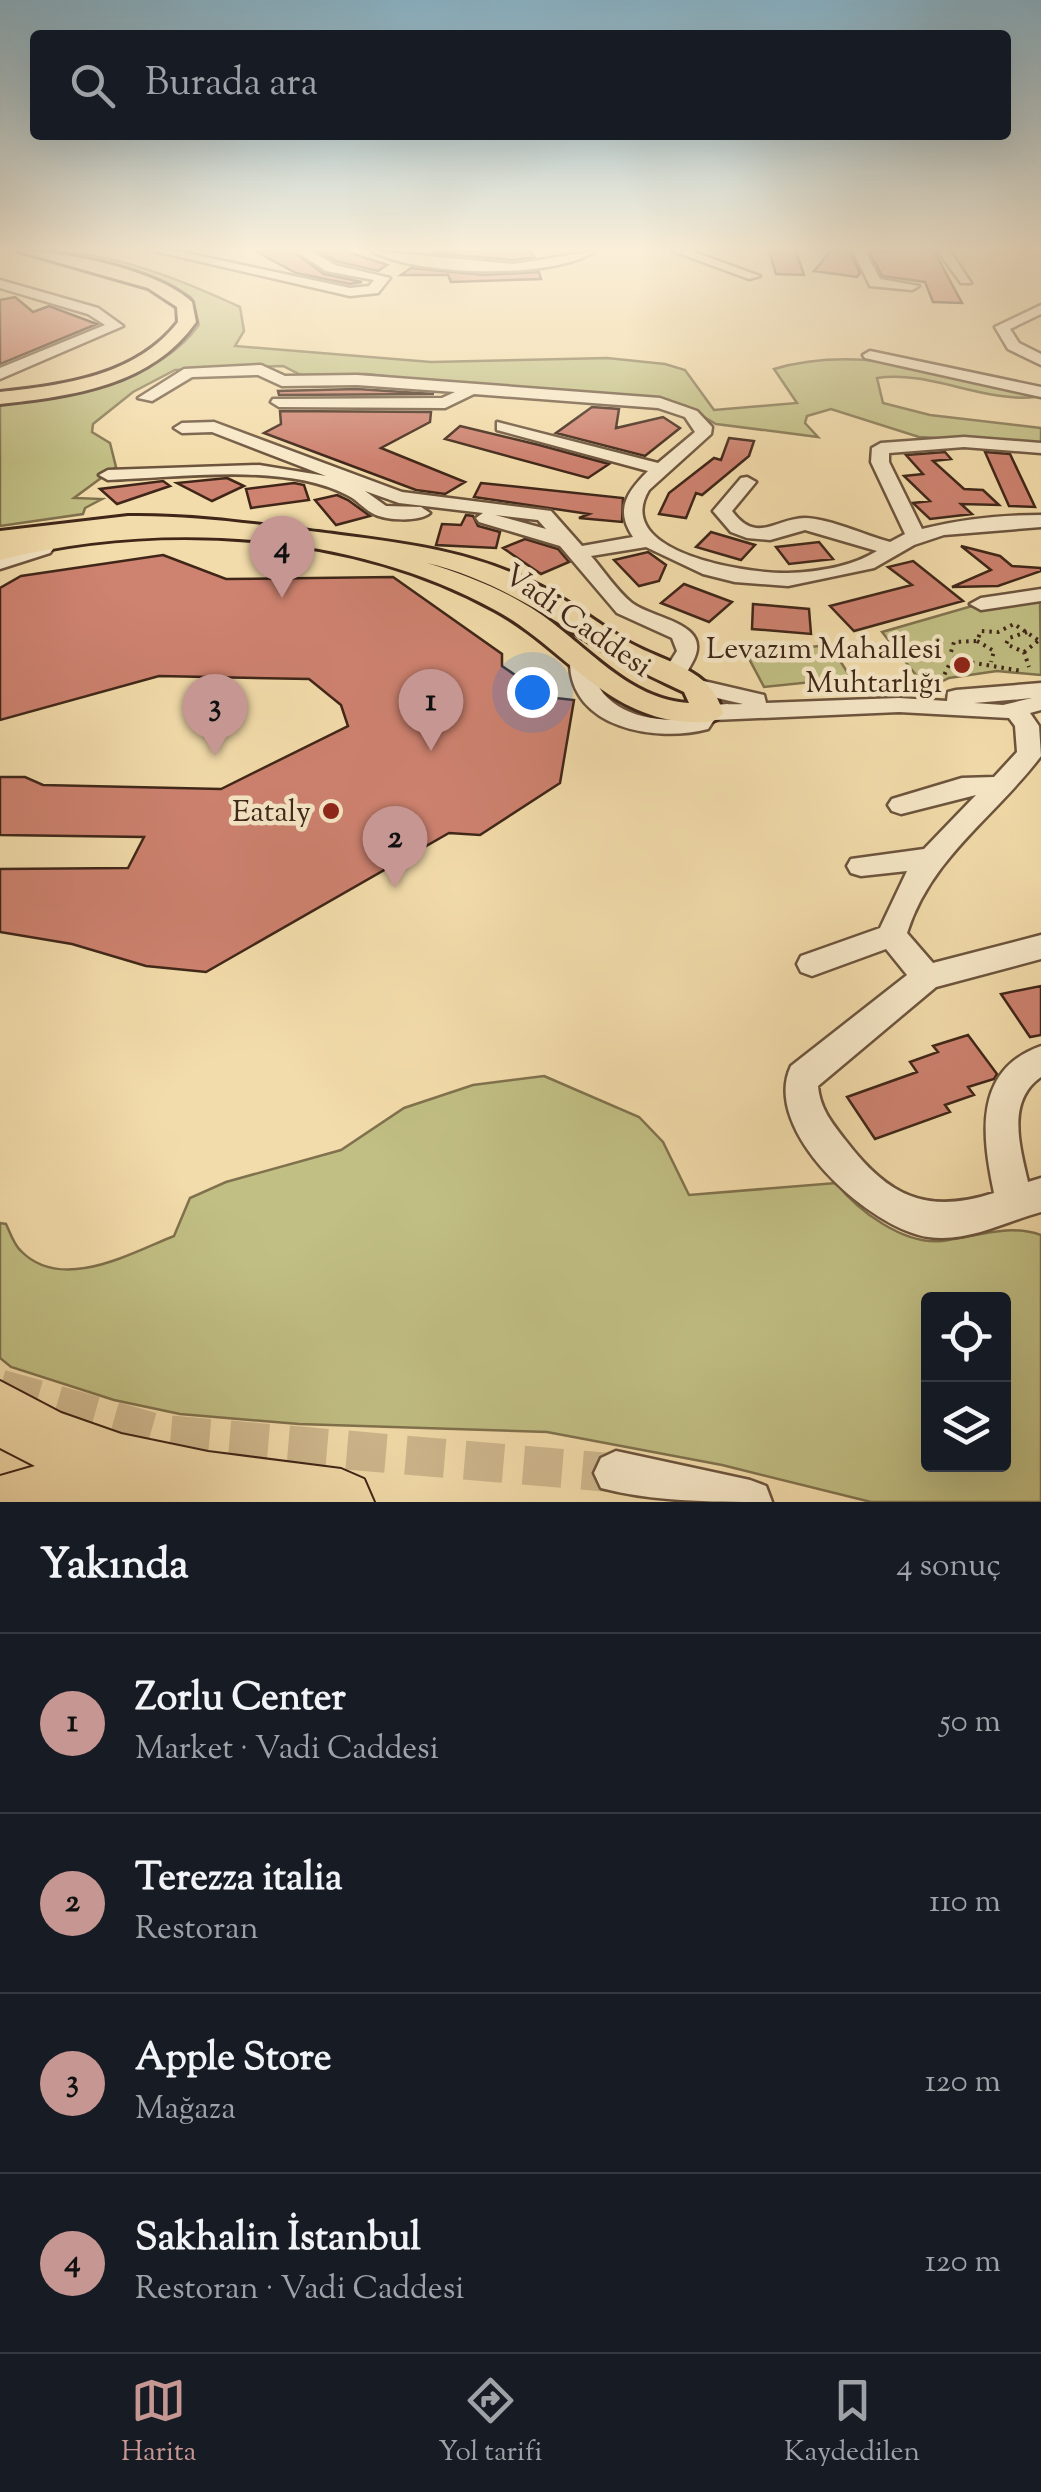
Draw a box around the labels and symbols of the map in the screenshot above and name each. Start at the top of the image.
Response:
pin: 4 [250,516,314,598]
street label: Vadi Caddesi [494,555,660,689]
place label: Levazım Mahallesi Muhtarlığı [706,629,942,706]
marker: Levazım Mahallesi Muhtarlığı [951,654,973,676]
your location [507,667,558,718]
pin: 1 [398,668,464,751]
pin: 3 [182,674,248,756]
place label: Eataly [232,792,311,835]
marker: Eataly [320,800,342,822]
pin: 2 [362,806,428,888]

